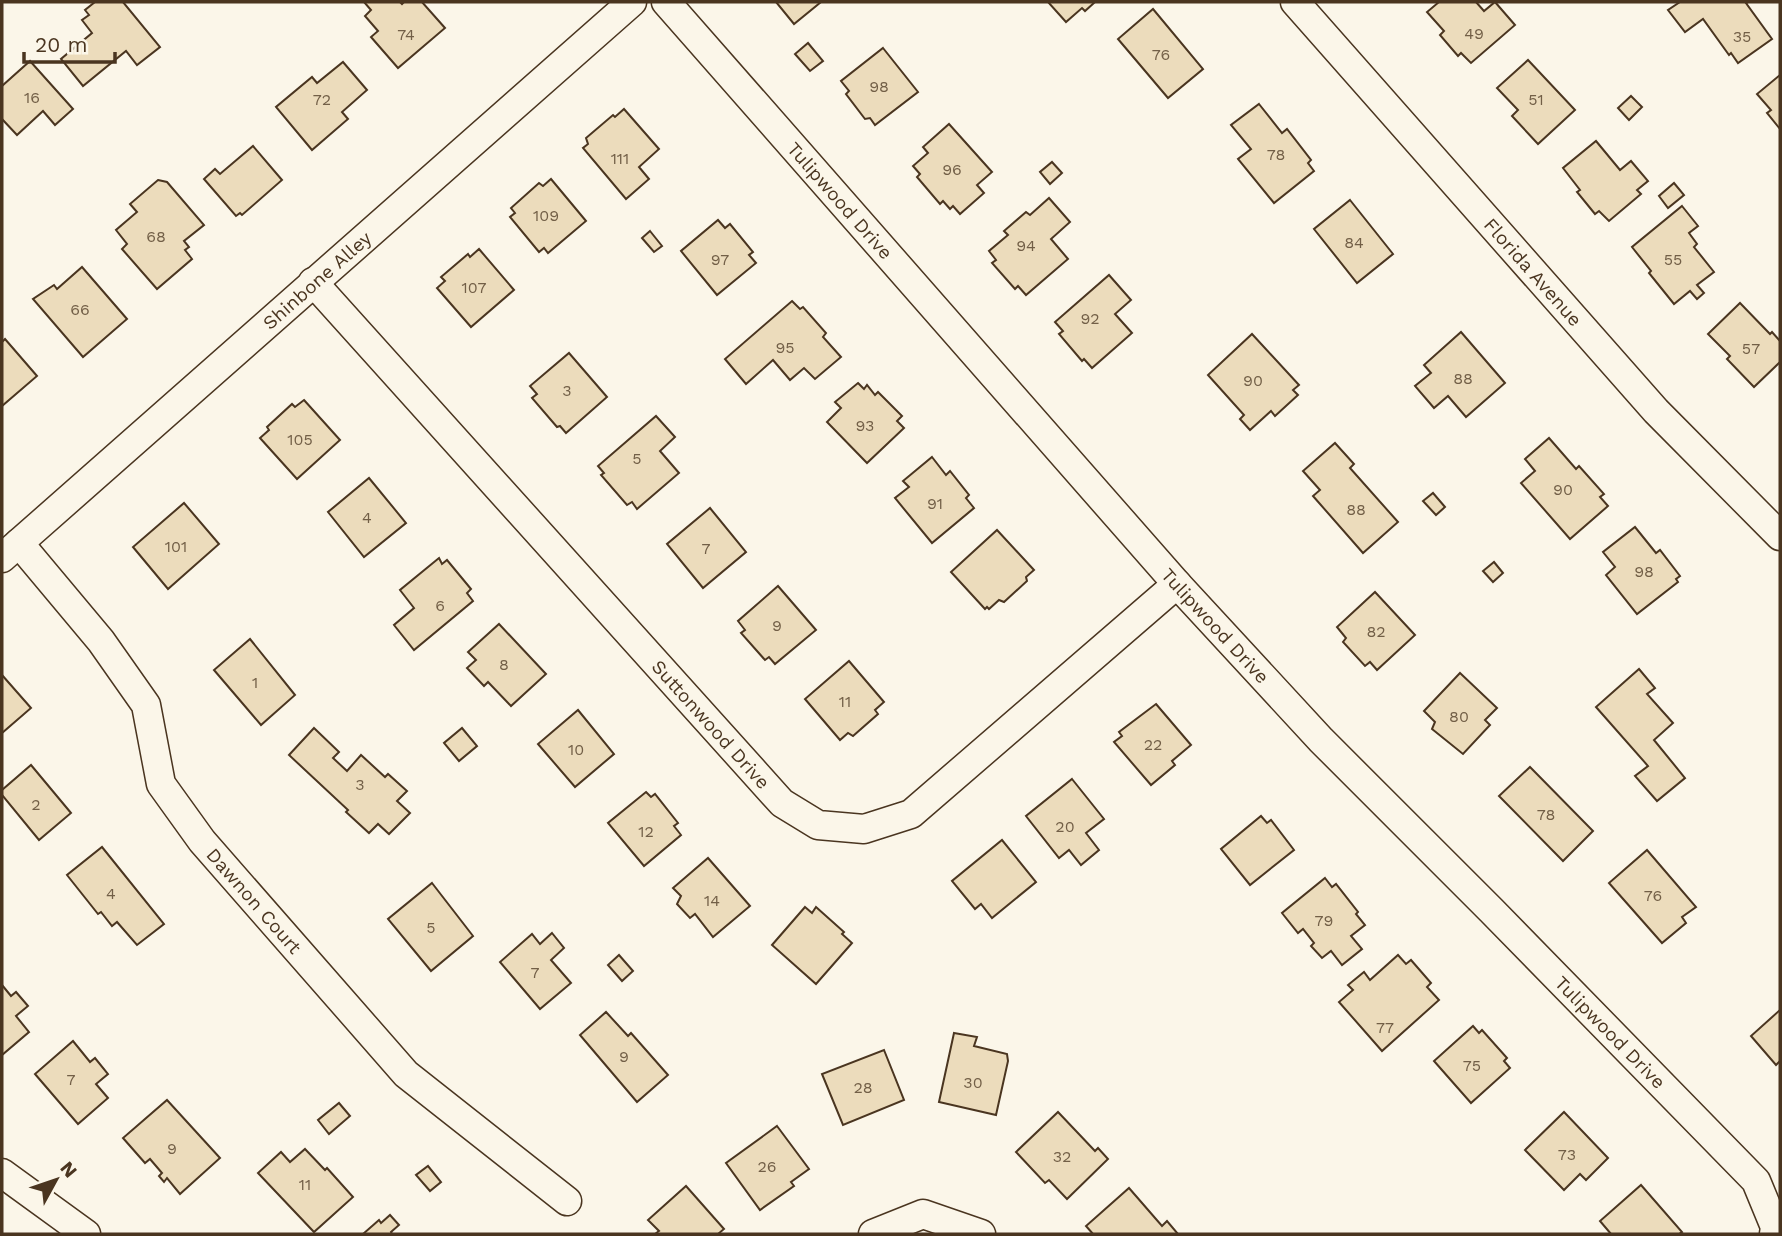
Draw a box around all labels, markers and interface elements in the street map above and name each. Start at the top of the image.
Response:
scale bar [24,21,116,65]
house number: 49 [1464,24,1484,43]
house number: 74 [397,25,415,44]
house number: 35 [1733,27,1751,46]
text: 20 m [35,32,87,57]
house number: 76 [1152,45,1170,64]
house number: 98 [869,77,889,96]
house number: 16 [24,88,40,107]
house number: 72 [313,90,331,109]
house number: 51 [1528,90,1544,109]
street label: Tulipwood Drive [783,137,898,264]
house number: 78 [1267,145,1285,164]
house number: 111 [611,149,629,168]
house number: 96 [942,160,962,179]
house number: 109 [533,206,559,225]
street label: Florida Avenue [1479,213,1587,331]
street label: Shinbone Alley [258,226,376,334]
house number: 68 [146,227,166,246]
house number: 84 [1344,233,1364,252]
house number: 94 [1016,236,1036,255]
house number: 97 [711,250,729,269]
house number: 55 [1664,250,1682,269]
house number: 107 [462,278,486,297]
house number: 66 [70,300,90,319]
house number: 92 [1080,309,1100,328]
house number: 95 [775,338,795,357]
house number: 57 [1742,339,1760,358]
house number: 88 [1453,369,1473,388]
house number: 90 [1243,371,1263,390]
house number: 3 [562,381,572,400]
house number: 93 [856,416,874,435]
house number: 105 [287,430,313,449]
house number: 5 [632,449,642,468]
house number: 90 [1553,480,1573,499]
house number: 91 [927,494,943,513]
house number: 88 [1346,500,1366,519]
house number: 4 [362,508,372,527]
house number: 101 [165,537,187,556]
house number: 7 [702,539,711,558]
house number: 98 [1634,562,1654,581]
street label: Tulipwood Drive [1157,563,1274,688]
house number: 6 [435,596,445,615]
house number: 9 [772,616,782,635]
house number: 82 [1366,622,1386,641]
house number: 8 [499,655,509,674]
street label: Suttonwood Drive [647,655,775,793]
house number: 1 [252,673,258,692]
house number: 11 [839,692,851,711]
house number: 80 [1449,707,1469,726]
house number: 22 [1144,735,1162,754]
house number: 10 [568,740,584,759]
house number: 3 [355,775,365,794]
house number: 2 [31,795,41,814]
house number: 78 [1537,805,1555,824]
house number: 20 [1055,817,1075,836]
house number: 12 [638,822,654,841]
street label: Dawnon Court [202,843,307,958]
house number: 4 [106,884,116,903]
house number: 76 [1644,886,1662,905]
house number: 14 [704,891,720,910]
house number: 79 [1315,911,1333,930]
house number: 5 [426,918,436,937]
house number: 7 [531,963,540,982]
street label: Tulipwood Drive [1550,971,1671,1093]
house number: 77 [1376,1018,1394,1037]
house number: 9 [619,1047,629,1066]
house number: 75 [1463,1056,1481,1075]
house number: 7 [67,1070,76,1089]
house number: 30 [963,1073,983,1092]
house number: 28 [853,1078,873,1097]
house number: 9 [167,1139,177,1158]
north arrow [21,1145,91,1215]
house number: 73 [1558,1145,1576,1164]
house number: 32 [1053,1147,1071,1166]
text: N [55,1157,82,1182]
house number: 26 [757,1157,777,1176]
house number: 11 [299,1175,311,1194]

